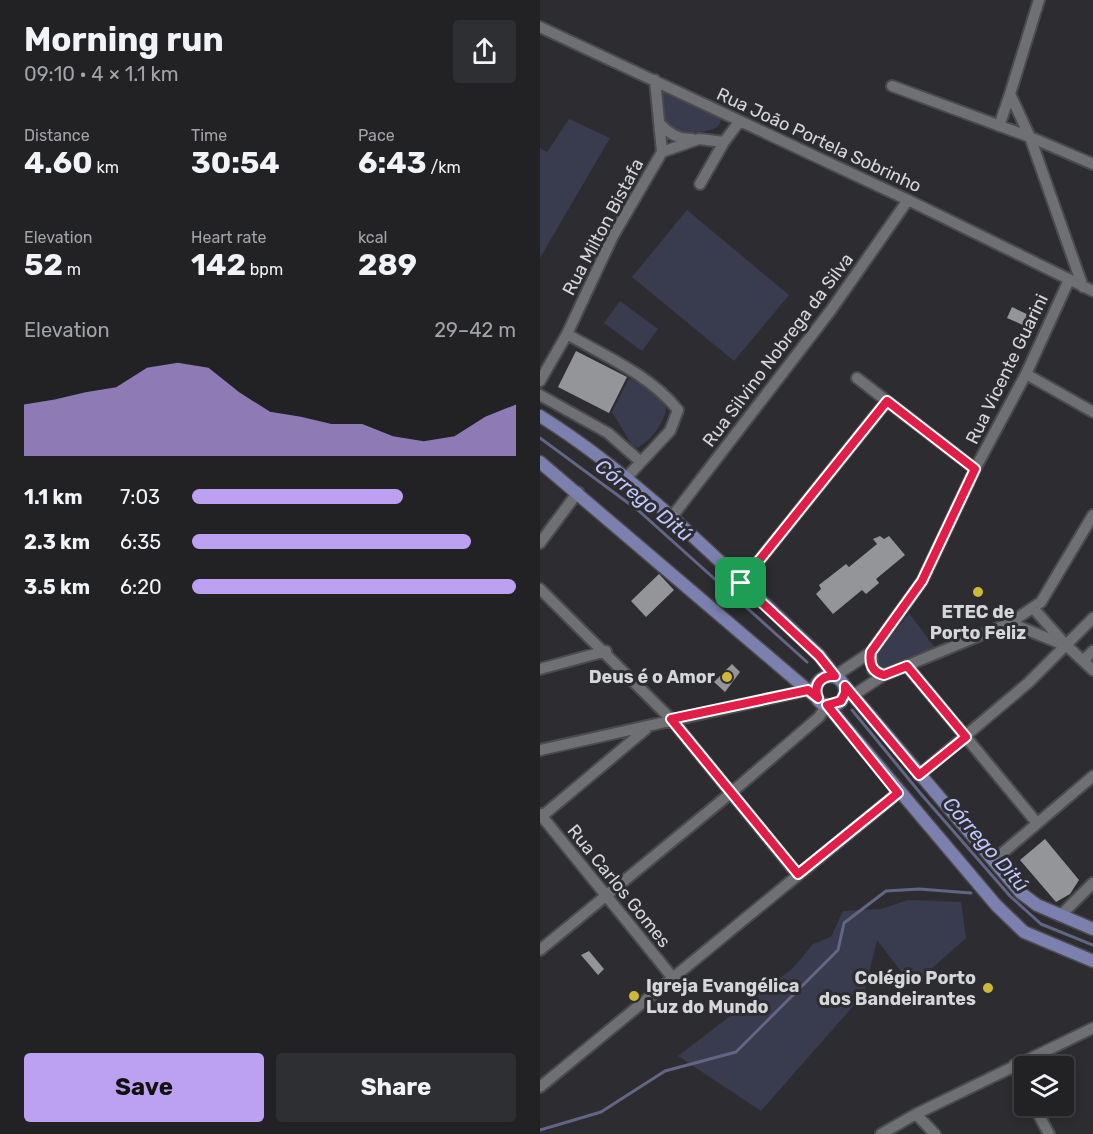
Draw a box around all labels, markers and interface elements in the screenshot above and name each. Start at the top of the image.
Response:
text: Morning run [24,20,224,59]
button: share [453,20,516,83]
text: 09:10 · 4 × 1.1 km [24,62,179,86]
street label: Rua João Portela Sobrinho [713,83,925,197]
text: Distance [24,126,90,145]
text: Time [191,126,227,145]
text: Pace [358,126,395,145]
text: 4.60 [24,145,93,181]
text: 30:54 [191,145,280,181]
text: 6:43 [358,145,427,181]
street label: Rua Milton Bistafa [558,155,648,299]
text: km [93,158,119,177]
text: /km [427,158,461,177]
text: Elevation [24,228,93,247]
text: Heart rate [191,228,266,247]
text: kcal [358,228,387,247]
text: 52 [24,247,63,283]
text: 142 [191,247,246,283]
text: 289 [358,247,417,283]
street label: Rua Silvino Nobrega da Silva [698,249,858,451]
text: m [63,260,81,279]
text: bpm [246,260,283,279]
street label: Rua Vicente Guarini [961,290,1053,448]
text: Elevation [24,318,110,342]
text: 29–42 m [434,318,516,342]
water label: Córrego Ditú [591,454,697,546]
text: 1.1 km [24,485,83,509]
text: 7:03 [120,485,160,509]
text: 2.3 km [24,530,90,554]
text: 6:35 [120,530,161,554]
pin [715,557,766,608]
icon: arrive [724,566,757,599]
text: 3.5 km [24,575,90,599]
text: 6:20 [120,575,162,599]
marker: ETEC de Porto Feliz [971,585,985,599]
place label: ETEC de Porto Feliz [930,601,1026,644]
place label: Deus é o Amor [589,666,715,688]
marker: Deus é o Amor [720,670,734,684]
water label: Córrego Ditú [938,792,1034,896]
street label: Rua Carlos Gomes [563,820,675,952]
place label: Colégio Porto dos Bandeirantes [819,967,976,1010]
place label: Igreja Evangélica Luz do Mundo [646,975,799,1018]
marker: Colégio Porto dos Bandeirantes [981,981,995,995]
marker: Igreja Evangélica Luz do Mundo [627,989,641,1003]
button: Save [24,1053,264,1122]
button: Share [276,1053,516,1122]
map controls [1014,1056,1074,1116]
button: layers [1014,1056,1074,1116]

